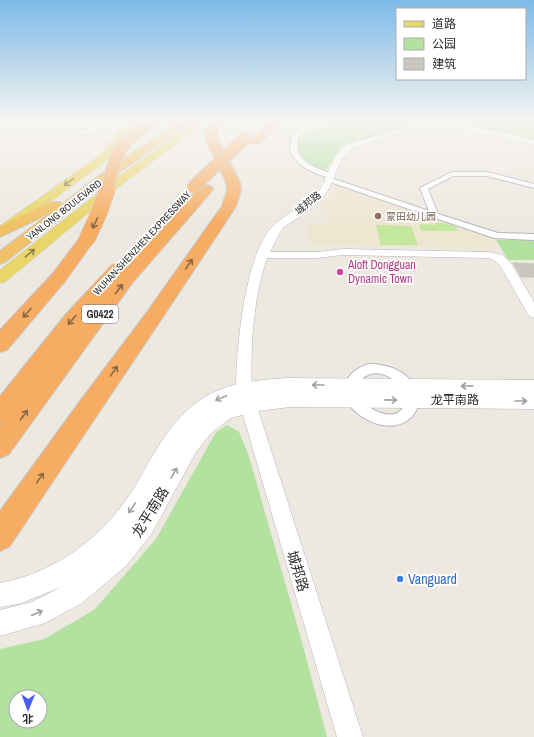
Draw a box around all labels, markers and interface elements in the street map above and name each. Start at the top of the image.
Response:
legend [396,8,526,80]
text: 道路 [432,16,456,32]
text: 公园 [432,36,456,52]
text: 建筑 [432,56,456,72]
street label: YANLONG BOULEVARD [24,177,104,243]
one-way arrow [64,178,75,186]
street label: WUHAN-SHENZHEN EXPRESSWAY [90,188,194,298]
street label: 城邦路 [292,189,324,217]
place label: 蒙田幼儿园 [386,210,436,223]
marker: 蒙田幼儿园 [373,211,383,221]
one-way arrow [91,217,98,229]
one-way arrow [25,248,36,257]
place label: Aloft Dongguan Dynamic Town [347,257,416,287]
one-way arrow [185,259,193,270]
marker: Aloft Dongguan Dynamic Town [335,267,345,277]
one-way arrow [115,283,123,294]
road number: G0422 [82,305,118,323]
one-way arrow [23,307,32,317]
one-way arrow [68,314,77,325]
one-way arrow [110,366,118,377]
one-way arrow [312,381,325,389]
one-way arrow [461,382,474,390]
street label: 龙平南路 [431,392,479,408]
one-way arrow [215,395,227,403]
one-way arrow [384,396,397,404]
one-way arrow [514,397,527,405]
one-way arrow [19,409,28,420]
one-way arrow [170,467,178,479]
one-way arrow [36,472,44,483]
street label: 龙平南路 [128,483,172,541]
one-way arrow [128,502,136,514]
street label: 城邦路 [283,548,313,594]
place label: Vanguard [408,570,457,588]
marker: Vanguard [395,574,405,584]
one-way arrow [31,609,43,616]
north arrow [8,689,48,729]
text: 北 [22,712,33,726]

